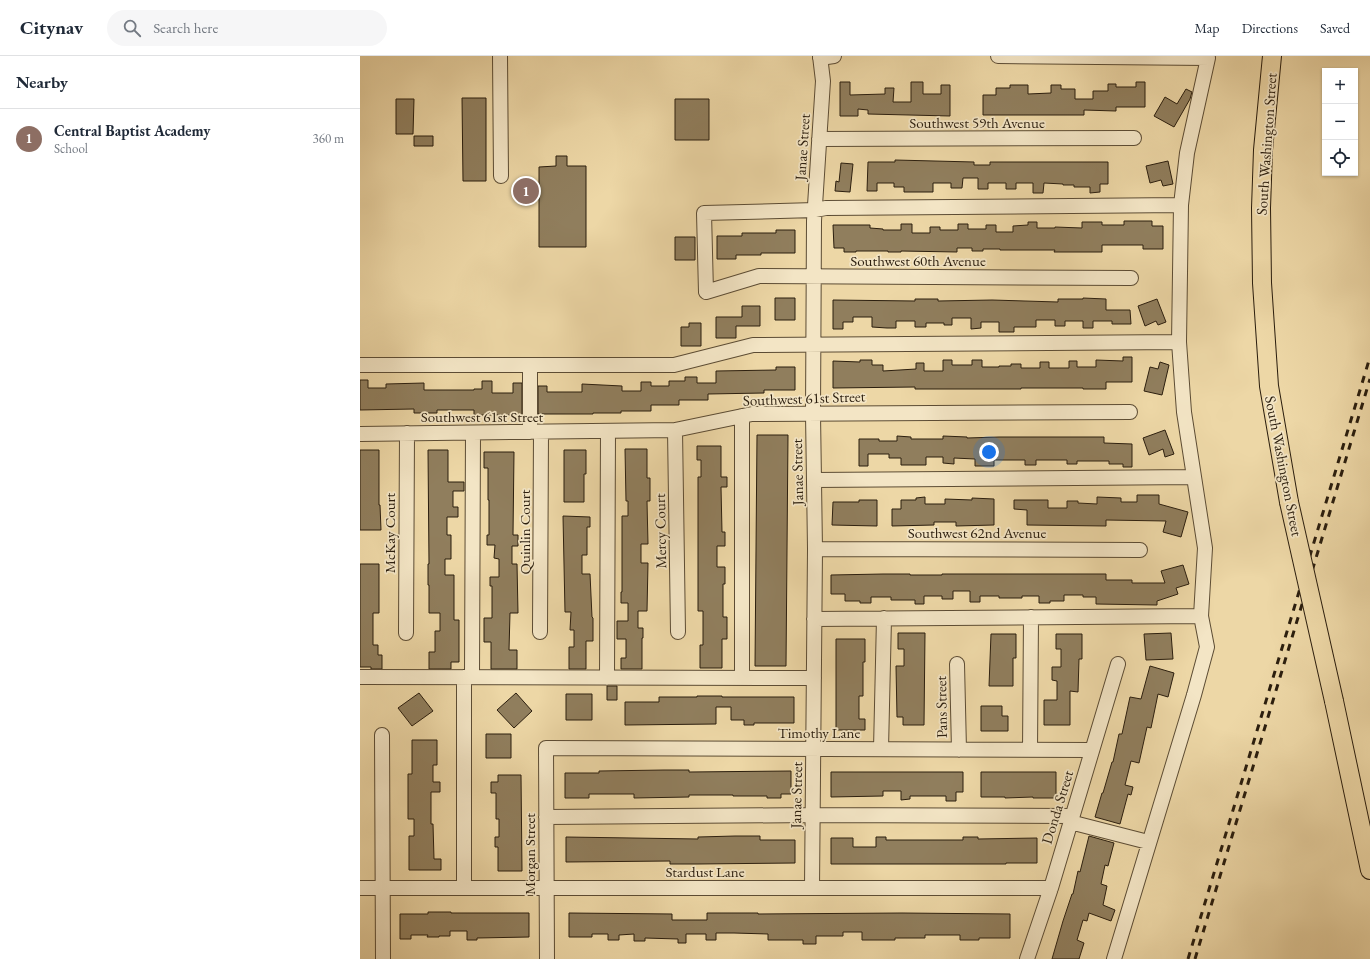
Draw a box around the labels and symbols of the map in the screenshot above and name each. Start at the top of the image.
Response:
street label: South Washington Street [1252,72,1280,216]
street label: Janae Street [790,113,814,183]
street label: Southwest 59th Avenue [909,113,1045,132]
pin: 1 [513,176,539,206]
street label: Southwest 60th Avenue [850,251,986,270]
street label: Southwest 61st Street [742,386,866,410]
street label: South Washington Street [1261,394,1307,538]
street label: Southwest 61st Street [421,407,544,426]
street label: Janae Street [787,438,807,508]
your location [979,442,999,462]
street label: Quinlin Court [515,489,534,574]
street label: McKay Court [380,492,399,573]
street label: Mercy Court [650,493,670,569]
street label: Southwest 62nd Avenue [908,523,1046,542]
street label: Pans Street [931,675,951,738]
street label: Timothy Lane [778,723,861,742]
street label: Janae Street [786,761,806,831]
street label: Donda Street [1037,768,1077,846]
street label: Morgan Street [520,813,539,895]
street label: Stardust Lane [665,862,745,881]

